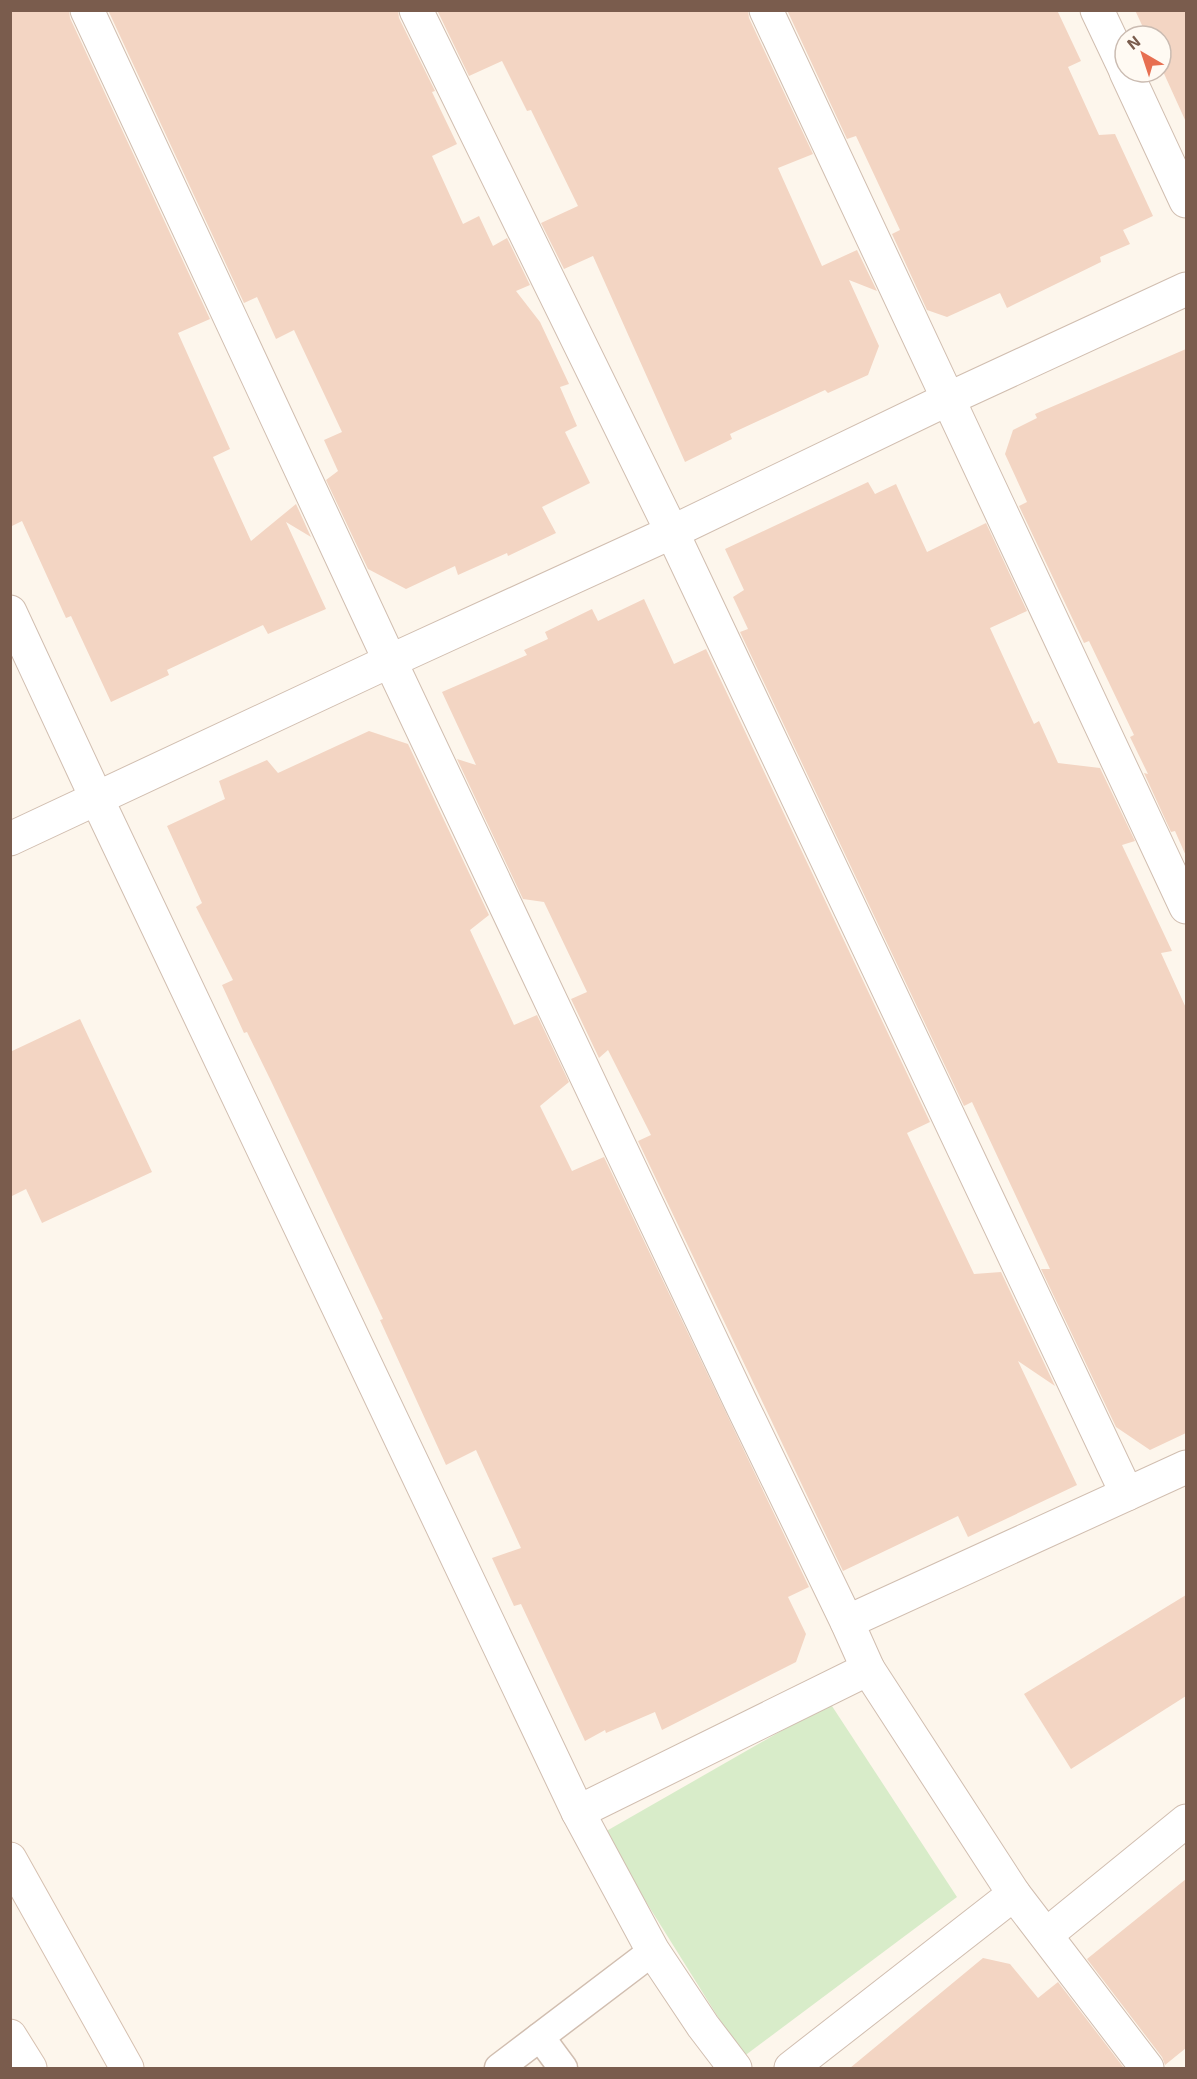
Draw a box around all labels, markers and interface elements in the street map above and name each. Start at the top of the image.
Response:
north arrow [1113,24,1173,84]
text: N [1123,31,1144,53]

